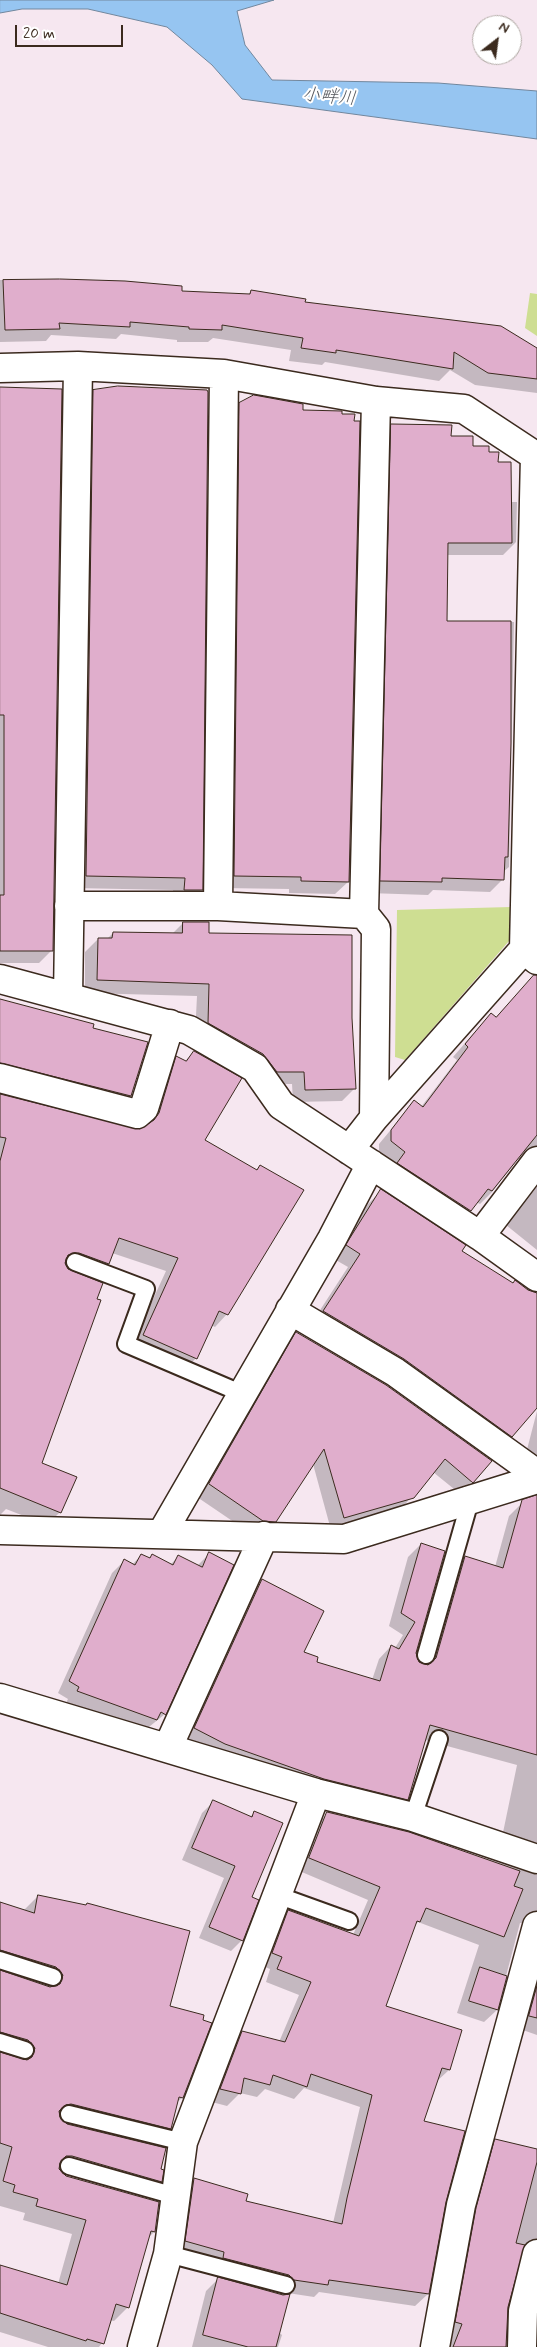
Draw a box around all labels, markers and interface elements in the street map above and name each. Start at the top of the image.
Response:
scale bar [18,15,125,47]
north arrow [472,15,522,65]
text: N [495,18,513,38]
text: 20 m [23,24,55,44]
water label: 小畔川 [301,85,357,111]

